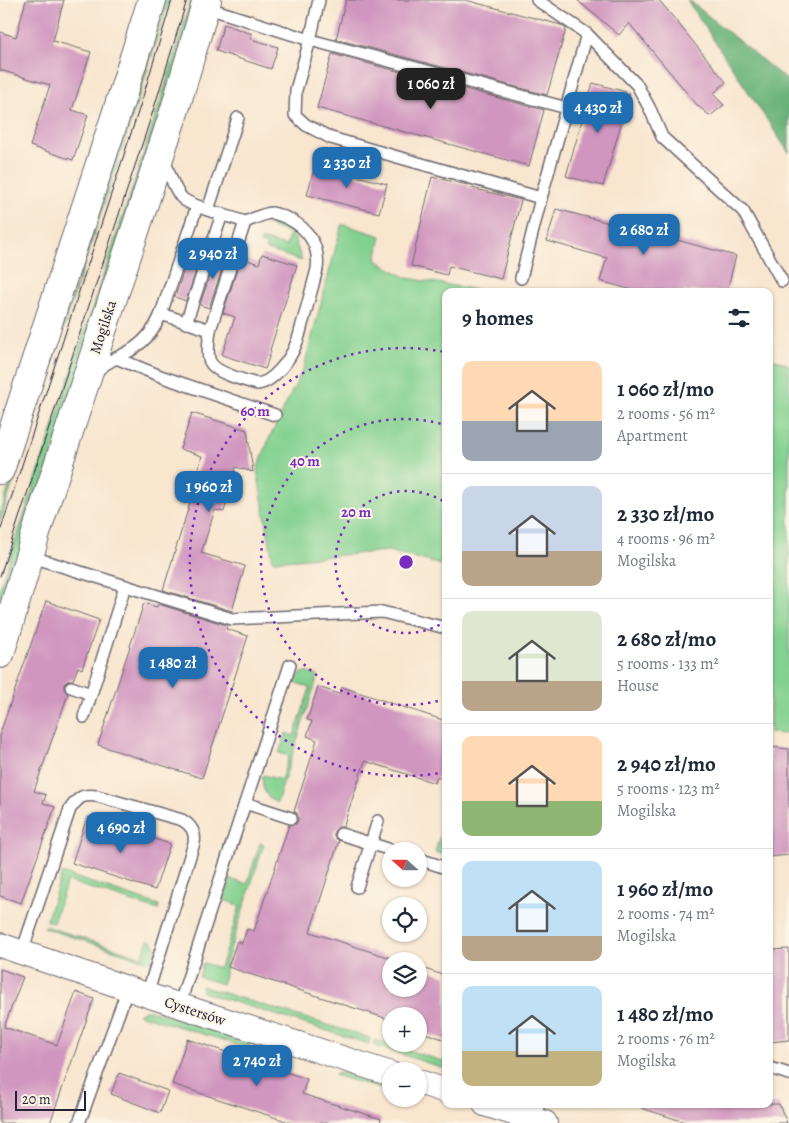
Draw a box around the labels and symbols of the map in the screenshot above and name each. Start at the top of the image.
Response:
pin: 1 060 zł [379,68,483,110]
pin: 4 430 zł [546,92,650,134]
pin: 2 330 zł [295,146,399,189]
pin: 2 680 zł [592,214,696,256]
pin: 2 940 zł [161,238,265,280]
street label: Mogilska [85,298,121,356]
text: 60 m [240,401,270,421]
text: 40 m [290,451,320,471]
pin: 1 960 zł [157,470,261,513]
text: 20 m [341,502,371,522]
centre of rings [397,553,415,571]
pin: 1 480 zł [121,646,225,689]
pin: 4 690 zł [69,812,173,854]
north arrow [382,842,428,888]
street label: Cystersów [162,992,229,1030]
pin: 2 740 zł [205,1044,309,1087]
scale bar [15,1088,86,1111]

